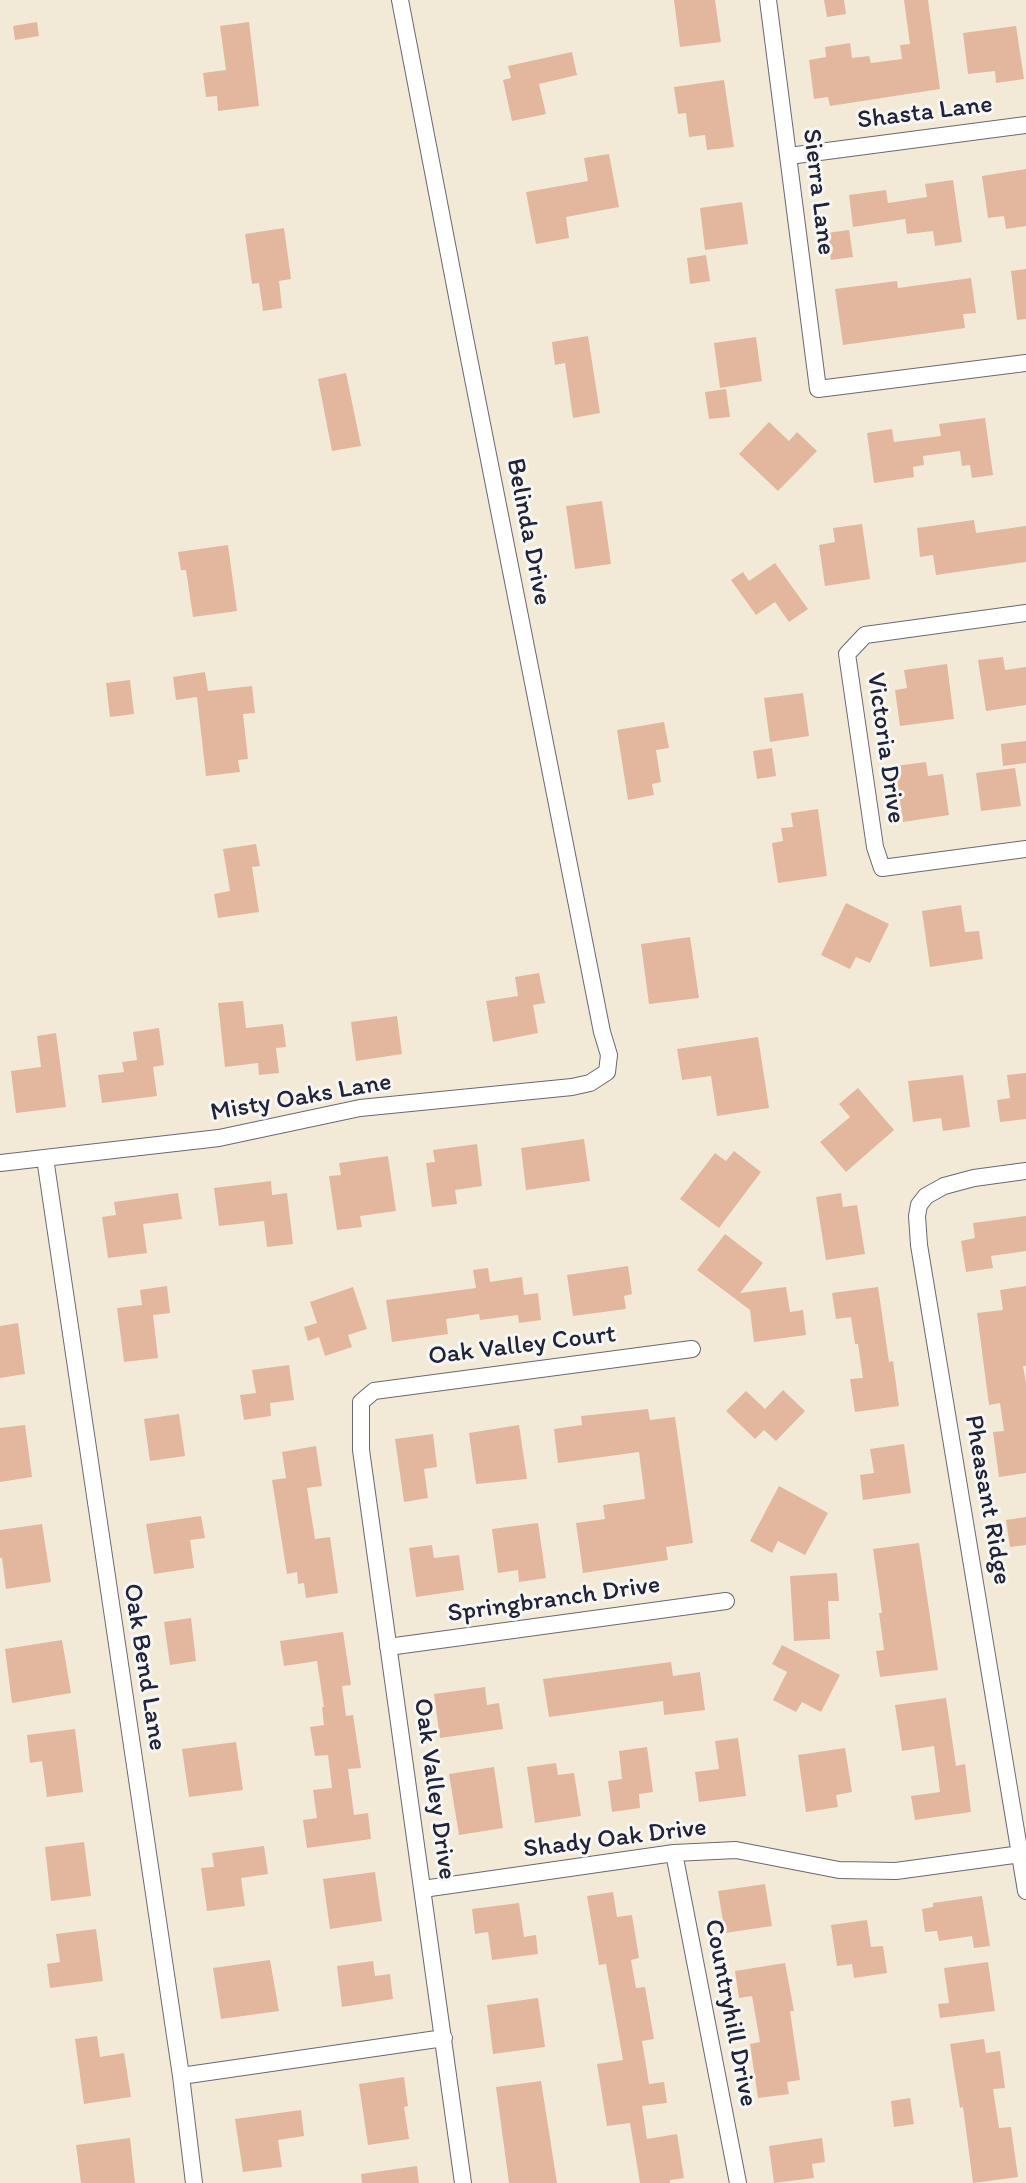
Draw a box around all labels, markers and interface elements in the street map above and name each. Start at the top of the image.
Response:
street label: Shasta Lane [856,89,994,137]
street label: Sierra Lane [795,127,841,257]
street label: Belinda Drive [498,456,558,608]
street label: Victoria Drive [859,671,911,825]
street label: Misty Oaks Lane [208,1067,394,1129]
street label: Oak Valley Court [426,1319,618,1373]
street label: Pheasant Ridge [957,1413,1017,1587]
street label: Springbranch Drive [446,1570,662,1630]
street label: Oak Bend Lane [115,1581,173,1753]
street label: Oak Valley Drive [406,1696,462,1882]
street label: Shady Oak Drive [522,1812,708,1866]
street label: Countryhill Drive [697,1917,763,2109]

